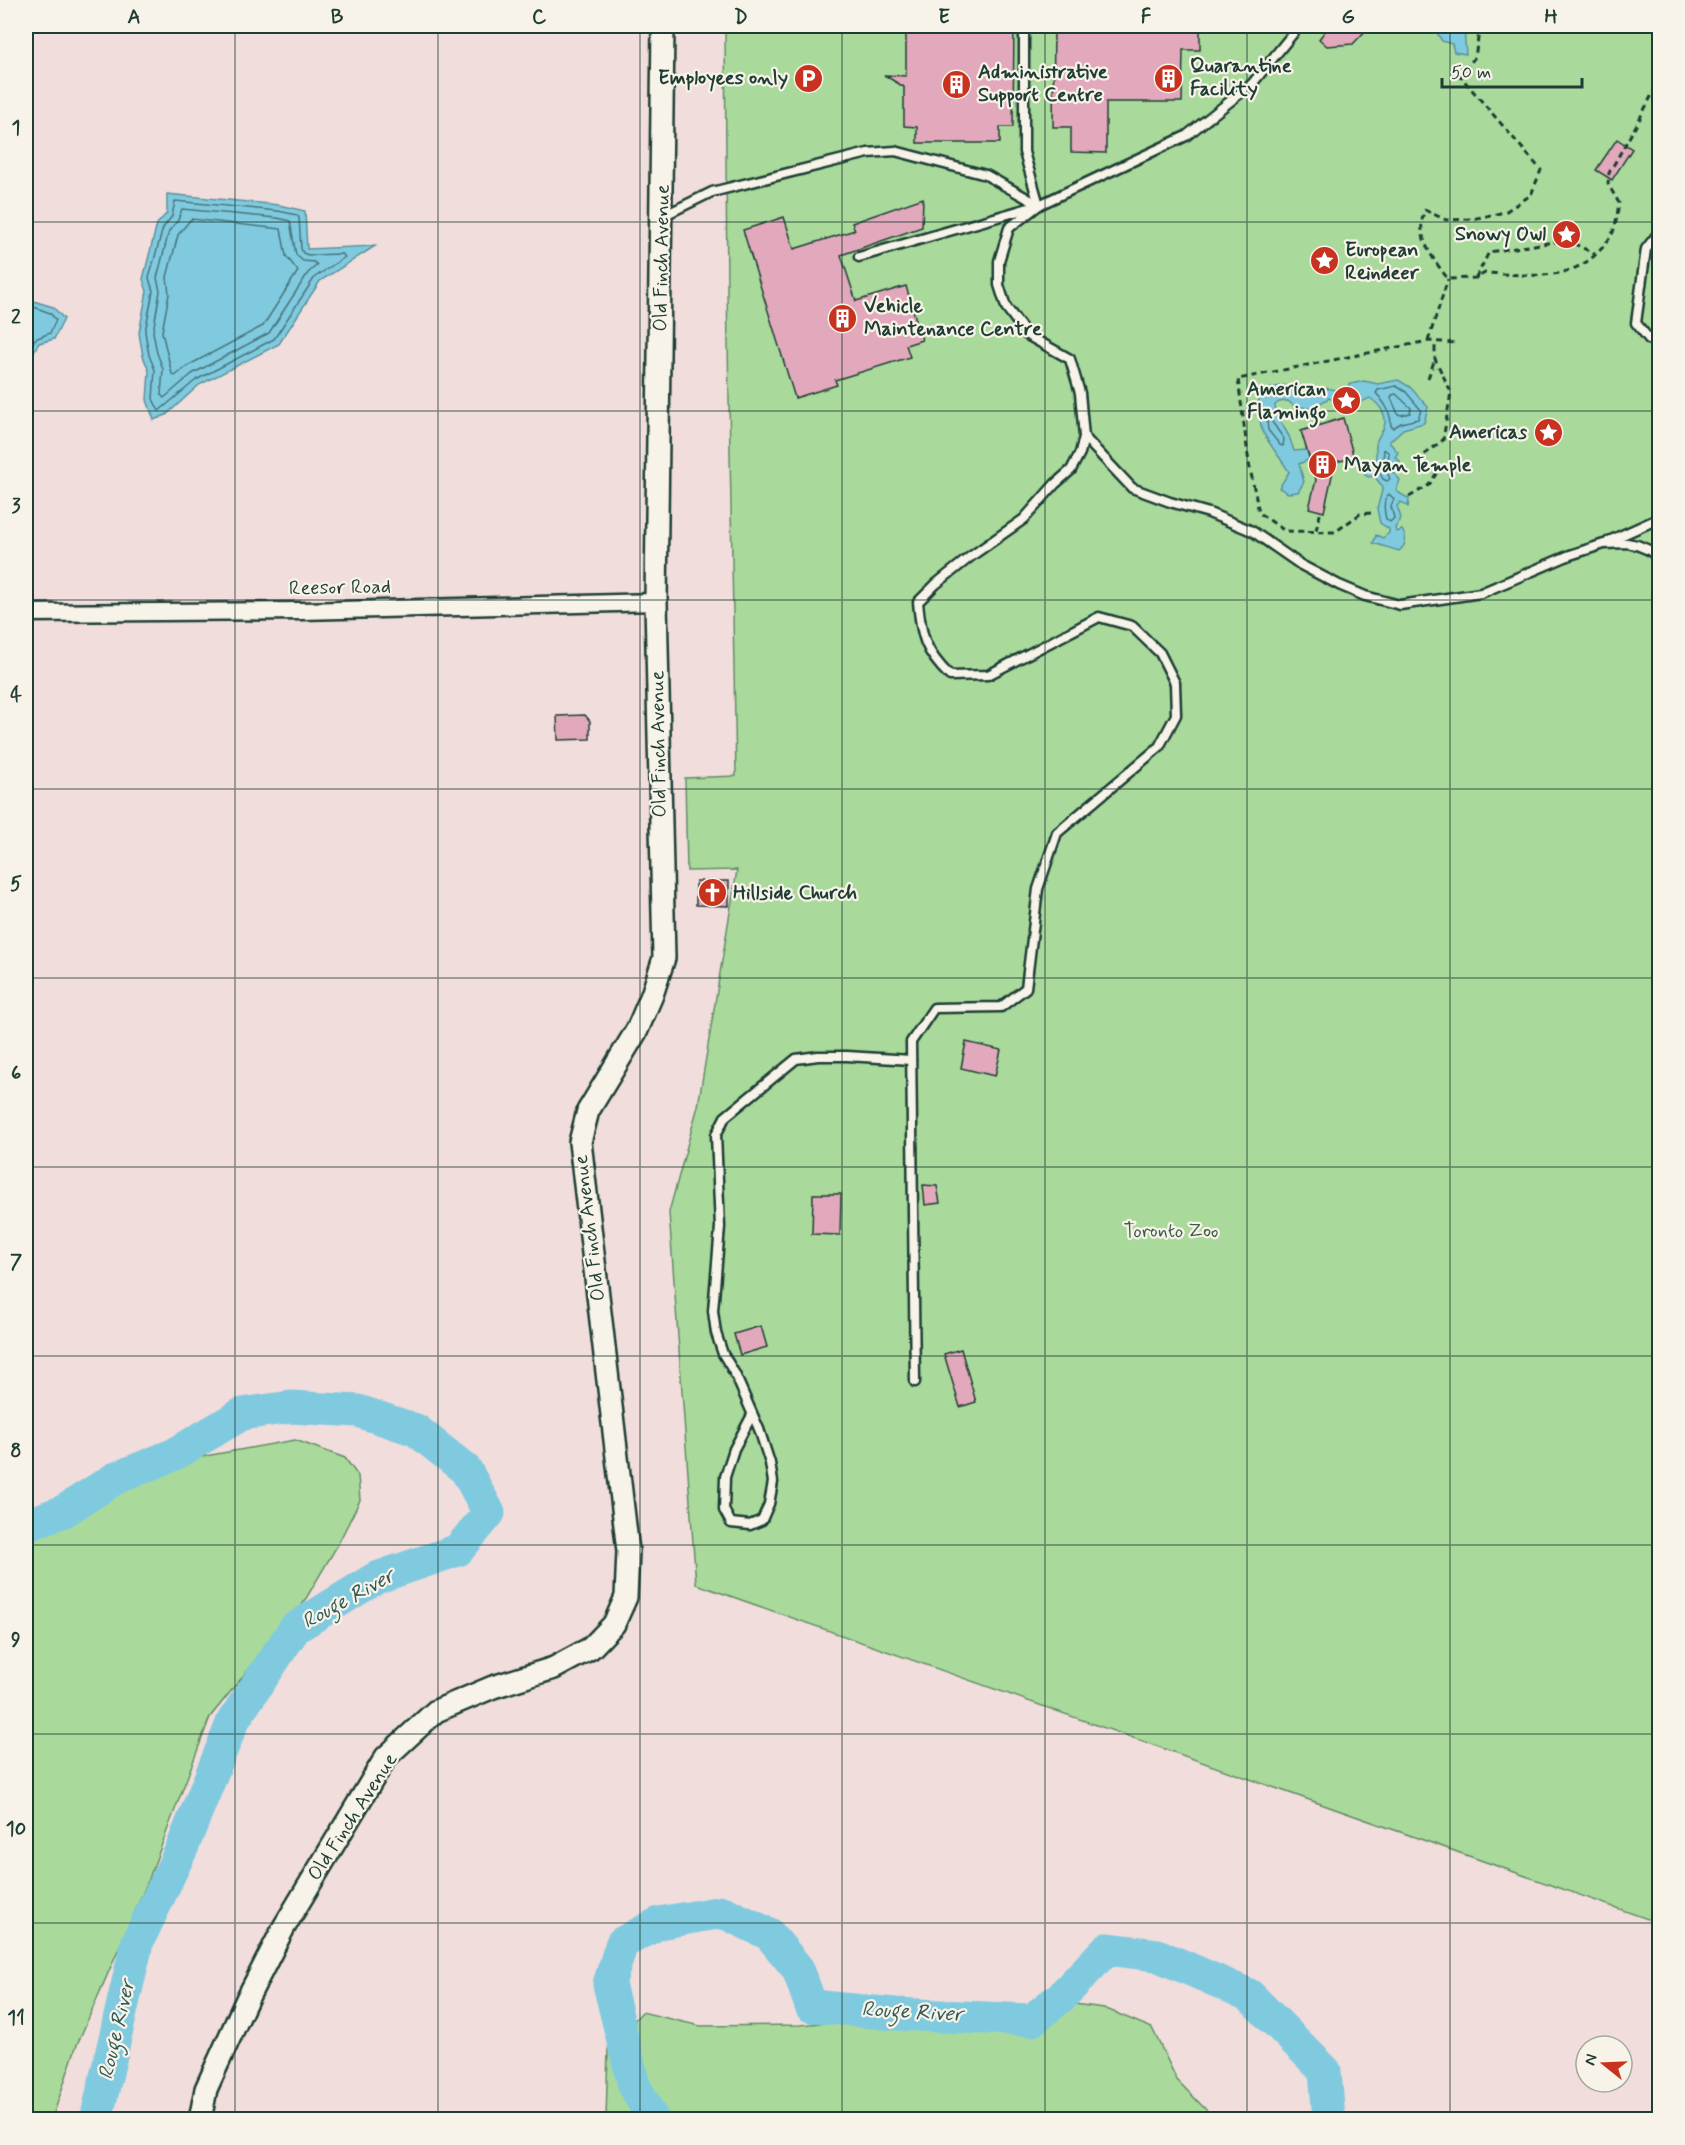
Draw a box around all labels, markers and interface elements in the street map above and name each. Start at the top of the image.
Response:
text: A [127,4,141,31]
text: B [331,4,344,31]
text: C [532,4,547,31]
text: D [734,4,748,31]
text: E [938,4,950,31]
text: F [1141,4,1152,31]
text: G [1341,4,1355,31]
text: H [1544,4,1558,31]
scale bar [1442,51,1582,89]
place label: Quarantine Facility [1190,53,1292,103]
place label: Administrative Support Centre [978,59,1108,109]
text: 50 m [1451,61,1491,85]
parking icon: Employees only [793,62,825,94]
building icon: Quarantine Facility [1153,62,1185,94]
place label: Employees only [658,65,788,92]
building icon: Administrative Support Centre [941,68,973,100]
text: 1 [12,115,20,142]
street label: Old Finch Avenue [647,184,677,332]
place icon: Snowy Owl [1551,218,1583,250]
place label: Snowy Owl [1455,221,1546,248]
place label: European Reindeer [1345,237,1419,287]
place icon: European Reindeer [1308,245,1340,277]
place label: Vehicle Maintenance Centre [864,293,1042,343]
building icon: Vehicle Maintenance Centre [827,302,859,334]
text: 2 [11,304,21,331]
place label: American Flamingo [1247,376,1326,428]
place icon: American Flamingo [1331,385,1363,417]
place icon: Americas [1532,416,1564,448]
place label: Americas [1449,419,1527,446]
building icon: Mayan Temple [1307,449,1339,481]
place label: Mayan Temple [1344,452,1472,479]
text: 3 [11,493,21,520]
street label: Reesor Road [289,574,391,602]
street label: Old Finch Avenue [644,670,674,818]
text: 4 [10,682,22,709]
text: 5 [10,871,22,898]
church icon: Hillside Church [696,877,728,909]
place label: Hillside Church [733,880,857,907]
text: 6 [11,1060,21,1087]
street label: Old Finch Avenue [568,1153,612,1303]
park label: Toronto Zoo [1124,1218,1218,1245]
text: 7 [10,1249,22,1276]
text: 8 [10,1438,22,1465]
water label: Rouge River [297,1561,403,1637]
text: 9 [11,1627,21,1654]
street label: Old Finch Avenue [302,1748,404,1886]
text: 10 [6,1816,26,1843]
water label: Rouge River [92,1974,145,2083]
water label: Rouge River [861,1995,966,2031]
text: 11 [7,2005,25,2032]
north arrow [1574,2034,1634,2094]
text: N [1580,2052,1603,2068]

